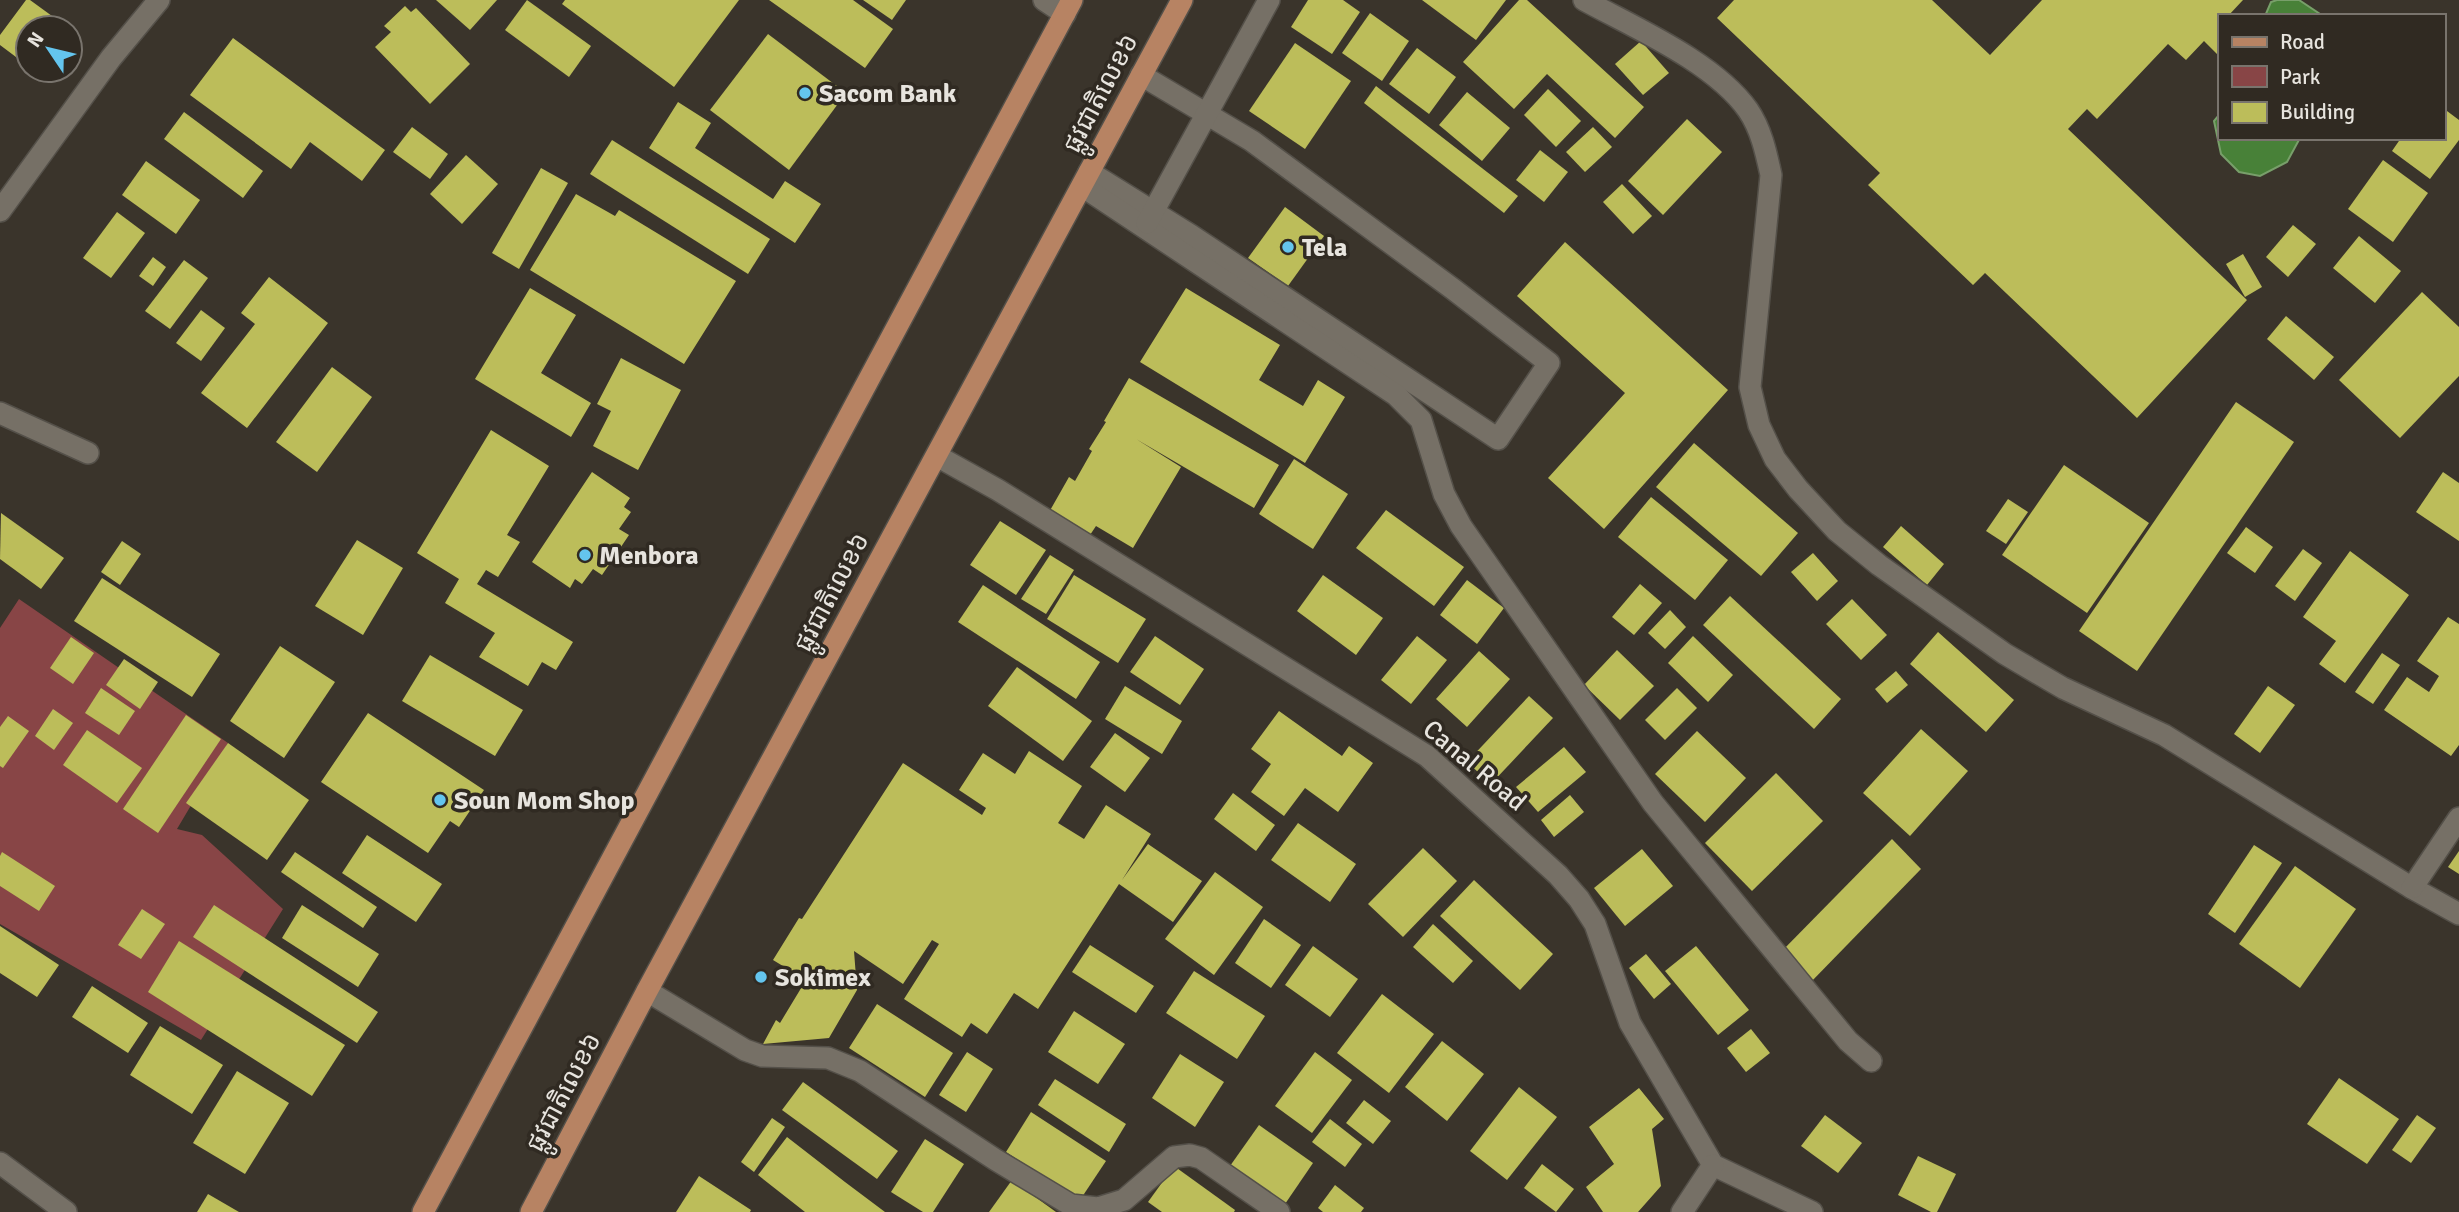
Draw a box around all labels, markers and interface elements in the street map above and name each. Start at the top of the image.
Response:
north arrow [14,14,84,84]
legend [2218,14,2445,140]
text: N [22,28,50,52]
street label: ផ្លូវជាតិលេខ៦ [1056,29,1151,162]
text: Road [2280,29,2325,55]
text: Park [2280,64,2321,90]
place label: Sacom Bank [819,78,957,110]
marker: Sacom Bank [797,85,813,101]
text: Building [2280,99,2355,125]
place label: Tela [1302,232,1347,264]
marker: Tela [1280,239,1296,255]
street label: ផ្លូវជាតិលេខ៦ [787,528,882,661]
place label: Menbora [599,540,699,572]
marker: Menbora [577,547,593,563]
street label: Canal Road [1416,713,1533,818]
place label: Soun Mom Shop [454,785,634,817]
marker: Soun Mom Shop [432,792,448,808]
place label: Sokimex [775,962,871,994]
marker: Sokimex [753,969,769,985]
street label: ផ្លូវជាតិលេខ៦ [519,1028,614,1161]

